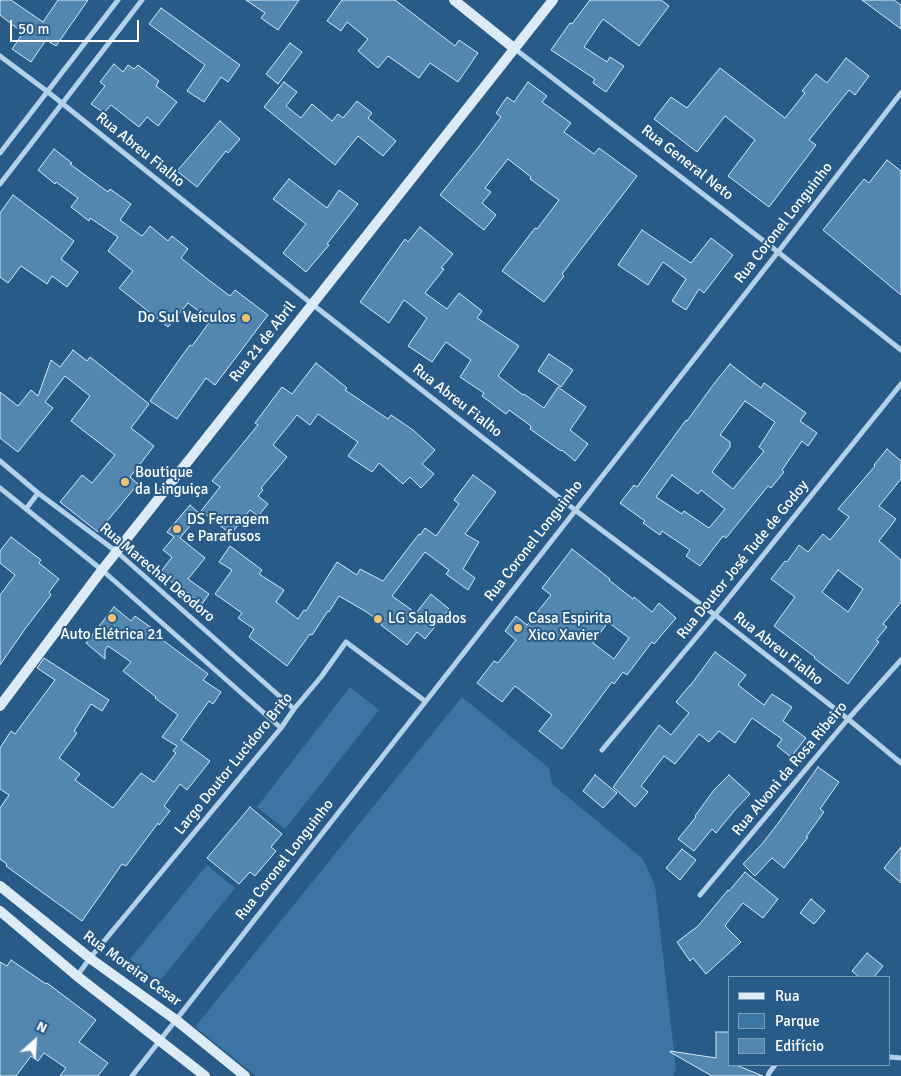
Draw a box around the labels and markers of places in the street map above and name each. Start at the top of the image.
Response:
place label: Do Sul Veículos [138,309,236,327]
marker: Do Sul Veículos [240,312,252,324]
place label: Boutique da Linguiça [135,464,208,499]
marker: Boutique da Linguiça [119,476,131,488]
place label: DS Ferragem e Parafusos [187,511,269,546]
marker: DS Ferragem e Parafusos [171,523,183,535]
place label: LG Salgados [388,610,466,628]
place label: Casa Espirita Xico Xavier [528,610,612,645]
marker: Auto Elétrica 21 [106,612,118,624]
marker: LG Salgados [372,613,384,625]
marker: Casa Espirita Xico Xavier [512,622,524,634]
place label: Auto Elétrica 21 [61,626,163,644]

